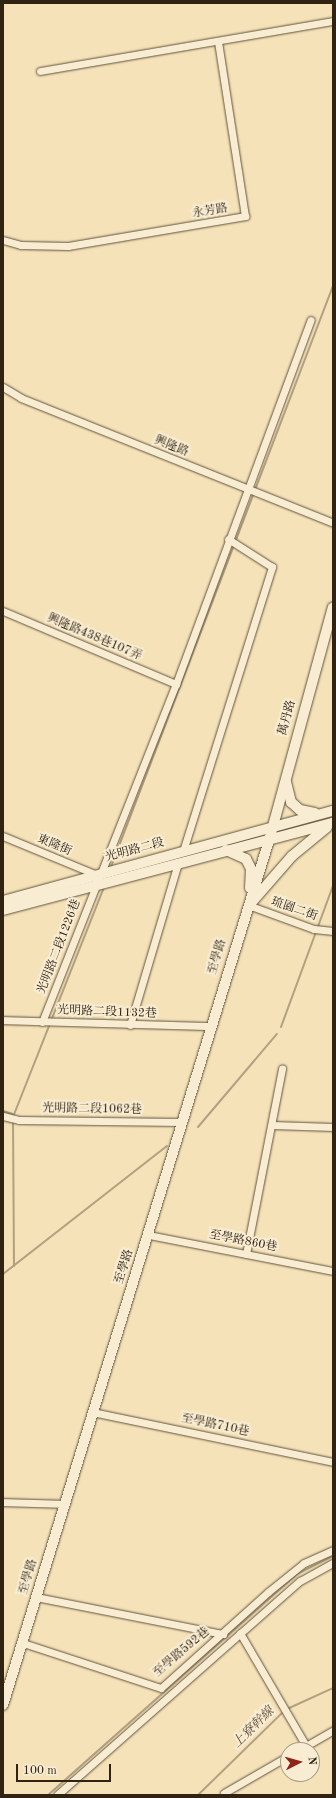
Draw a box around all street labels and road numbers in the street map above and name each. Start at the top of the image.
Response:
street label: 永芳路 [191,202,229,222]
street label: 興隆路 [152,434,190,460]
street label: 興隆路438巷107弄 [44,611,144,665]
street label: 萬丹路 [276,699,300,737]
street label: 東隆街 [35,832,73,860]
street label: 光明路二段 [104,836,166,866]
street label: 琉園二街 [269,895,319,925]
street label: 光明路二段1226巷 [35,898,85,996]
street label: 至學路 [206,938,230,976]
street label: 光明路二段1132巷 [57,1004,157,1022]
street label: 光明路二段1062巷 [42,1102,142,1118]
street label: 至學路860巷 [208,1228,278,1256]
street label: 至學路 [113,1248,137,1286]
street label: 至學路710巷 [180,1412,250,1440]
street label: 至學路 [17,1558,41,1596]
street label: 至學路592巷 [151,1625,213,1681]

